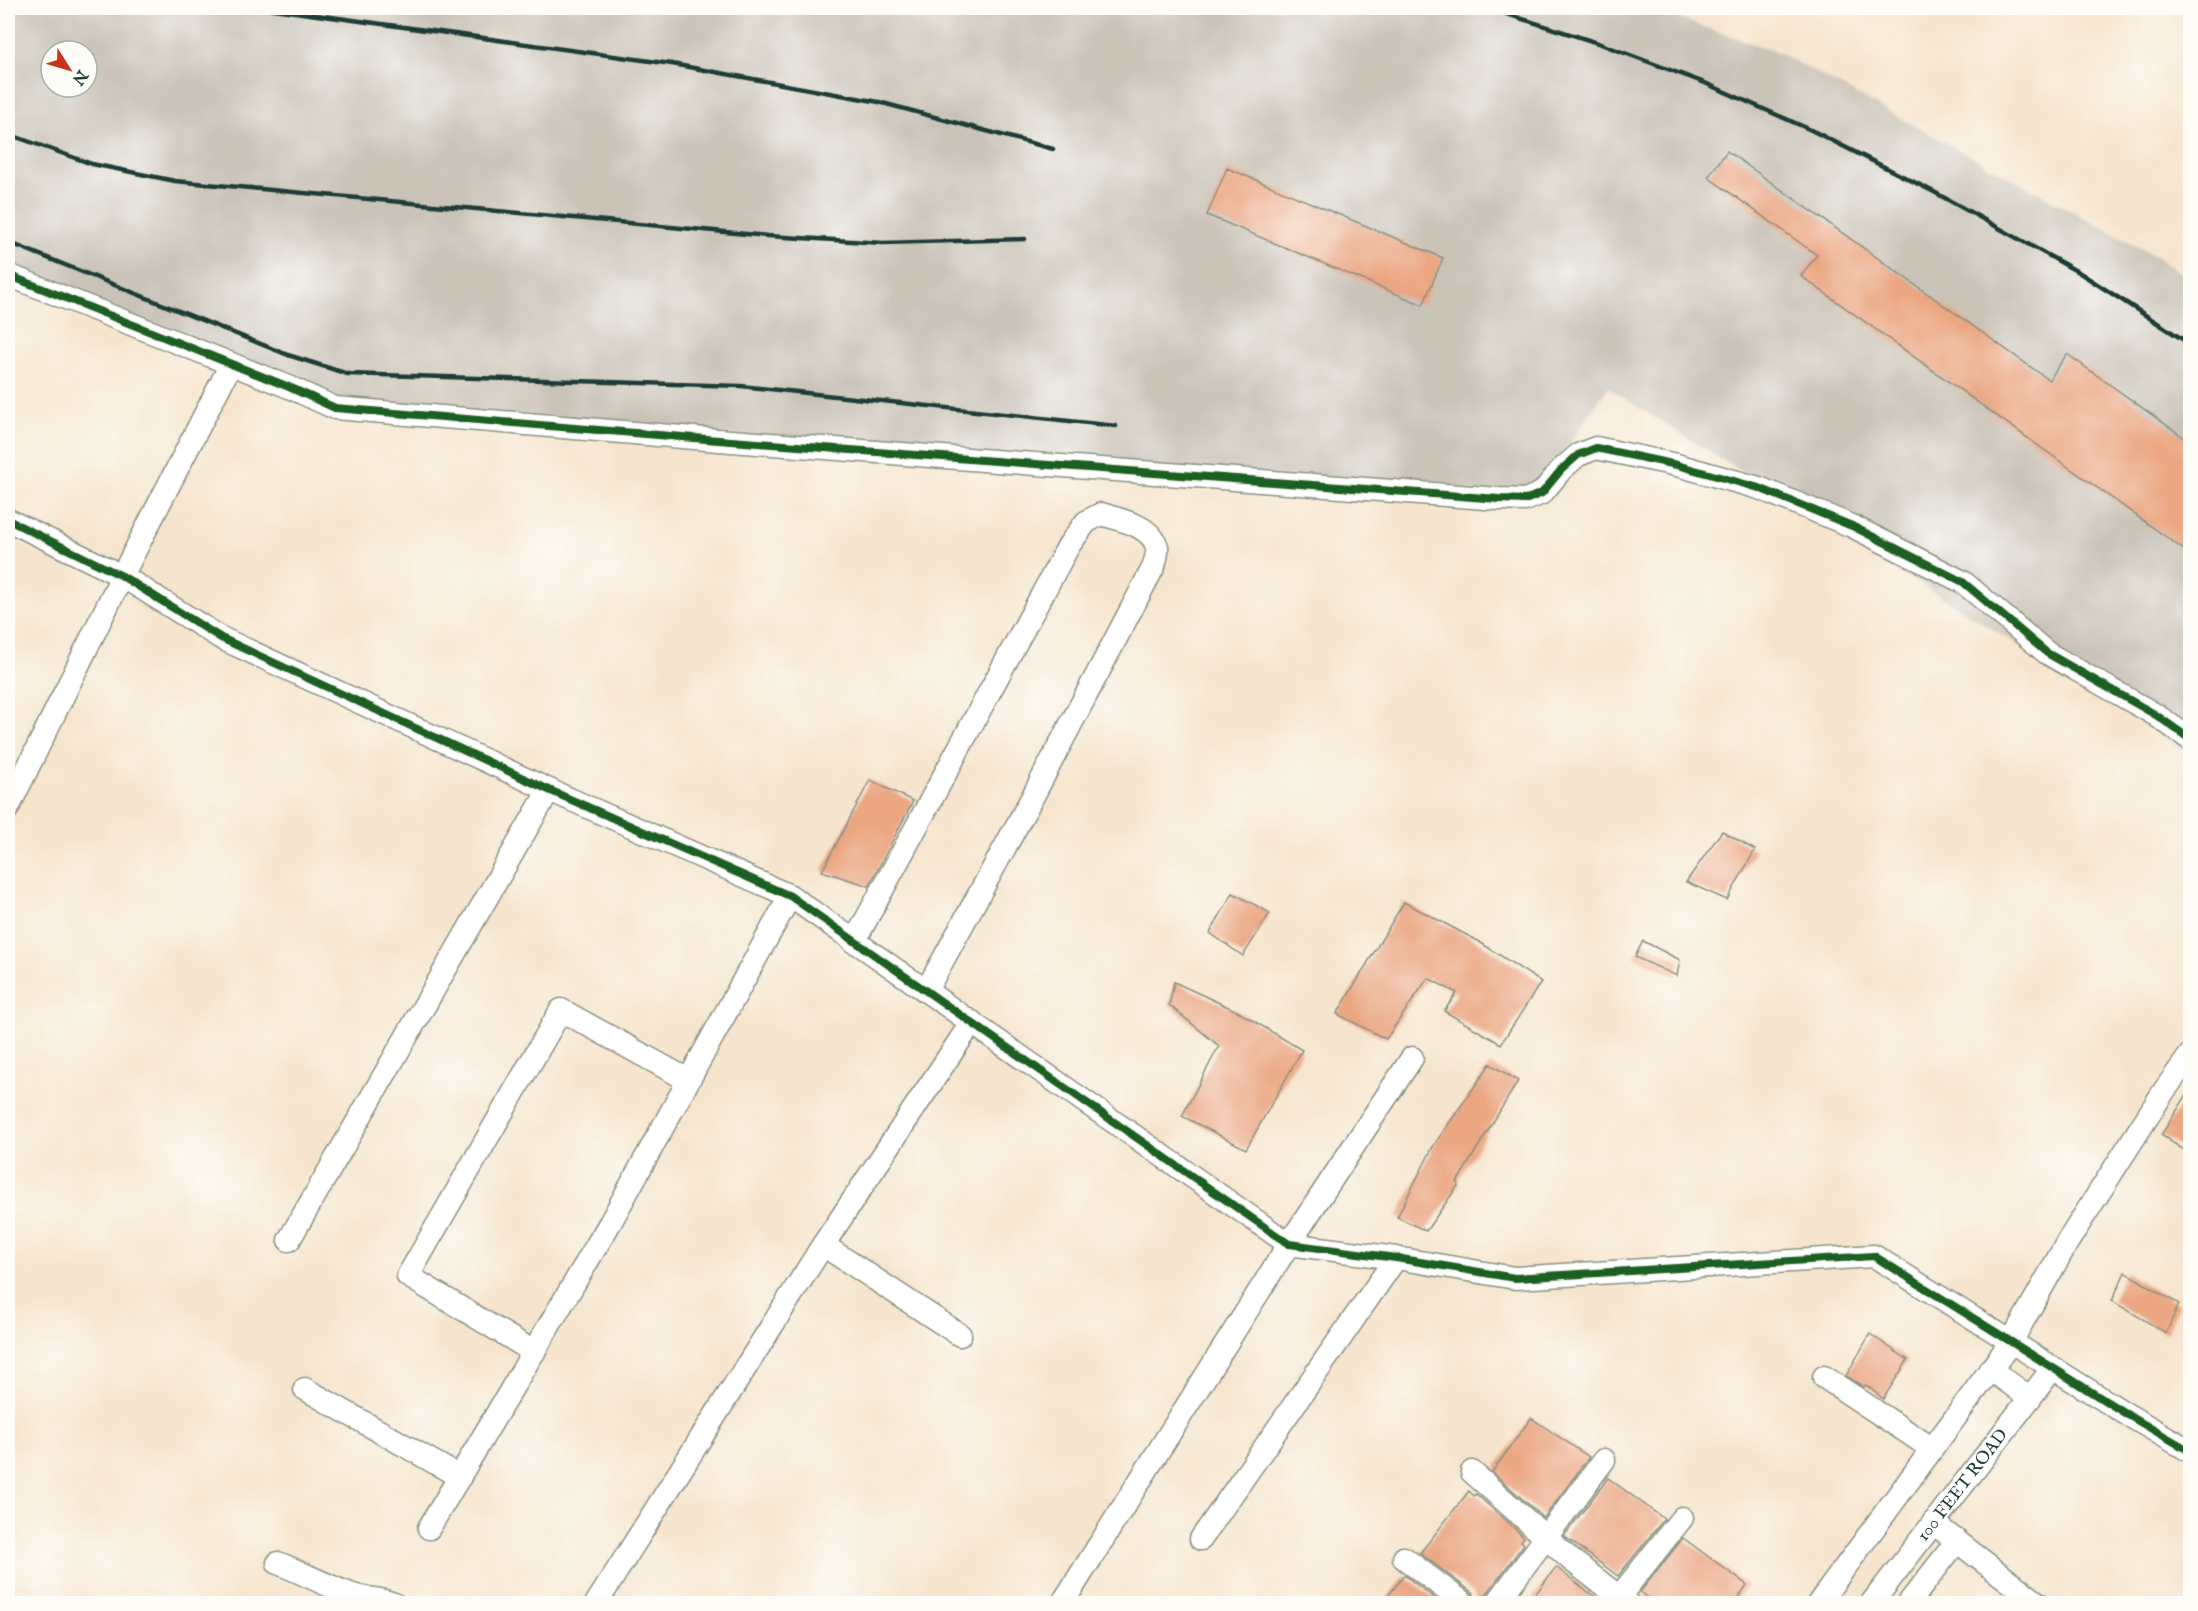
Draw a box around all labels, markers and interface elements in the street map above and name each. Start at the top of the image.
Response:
north arrow [39,39,99,99]
text: N [67,64,92,88]
street label: 100 FEET ROAD [1912,1424,2013,1546]

